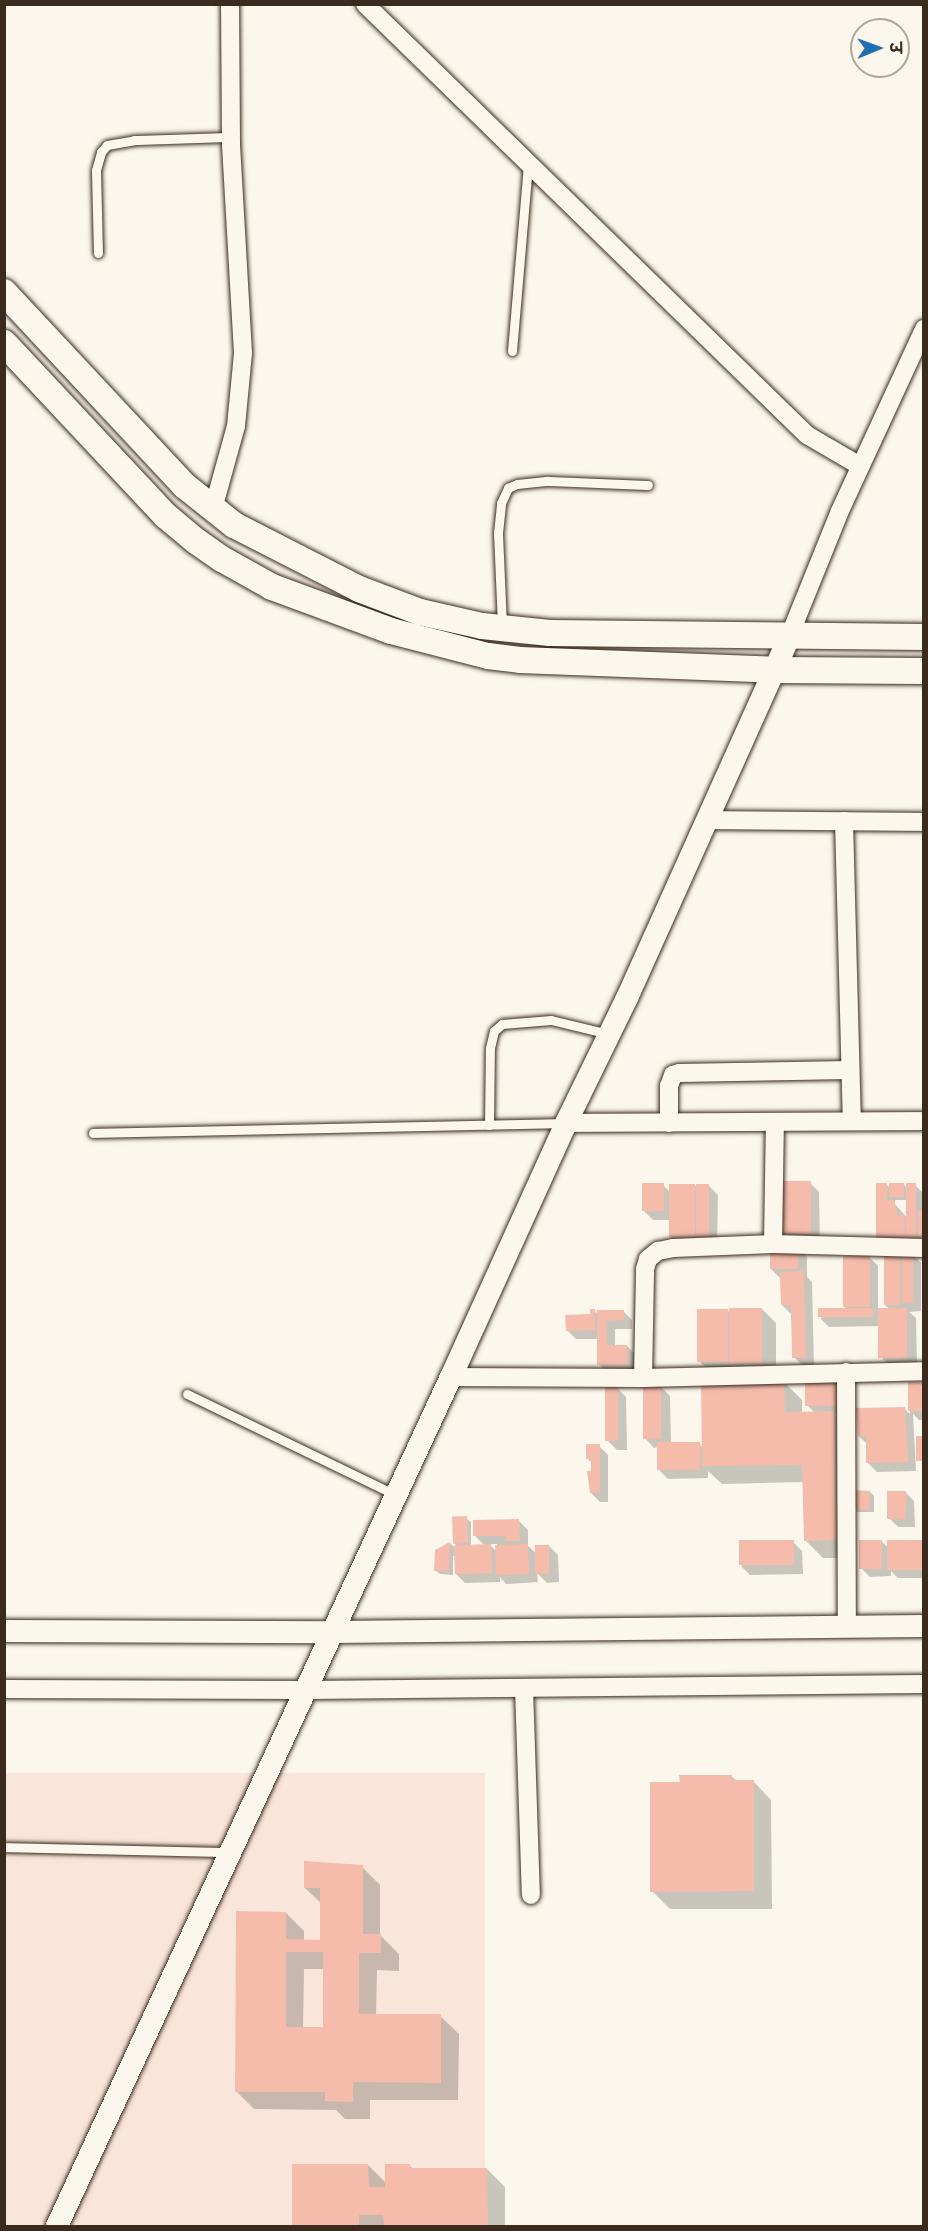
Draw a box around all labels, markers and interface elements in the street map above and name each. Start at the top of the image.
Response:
north arrow [850,18,910,78]
text: उ [886,42,907,53]

